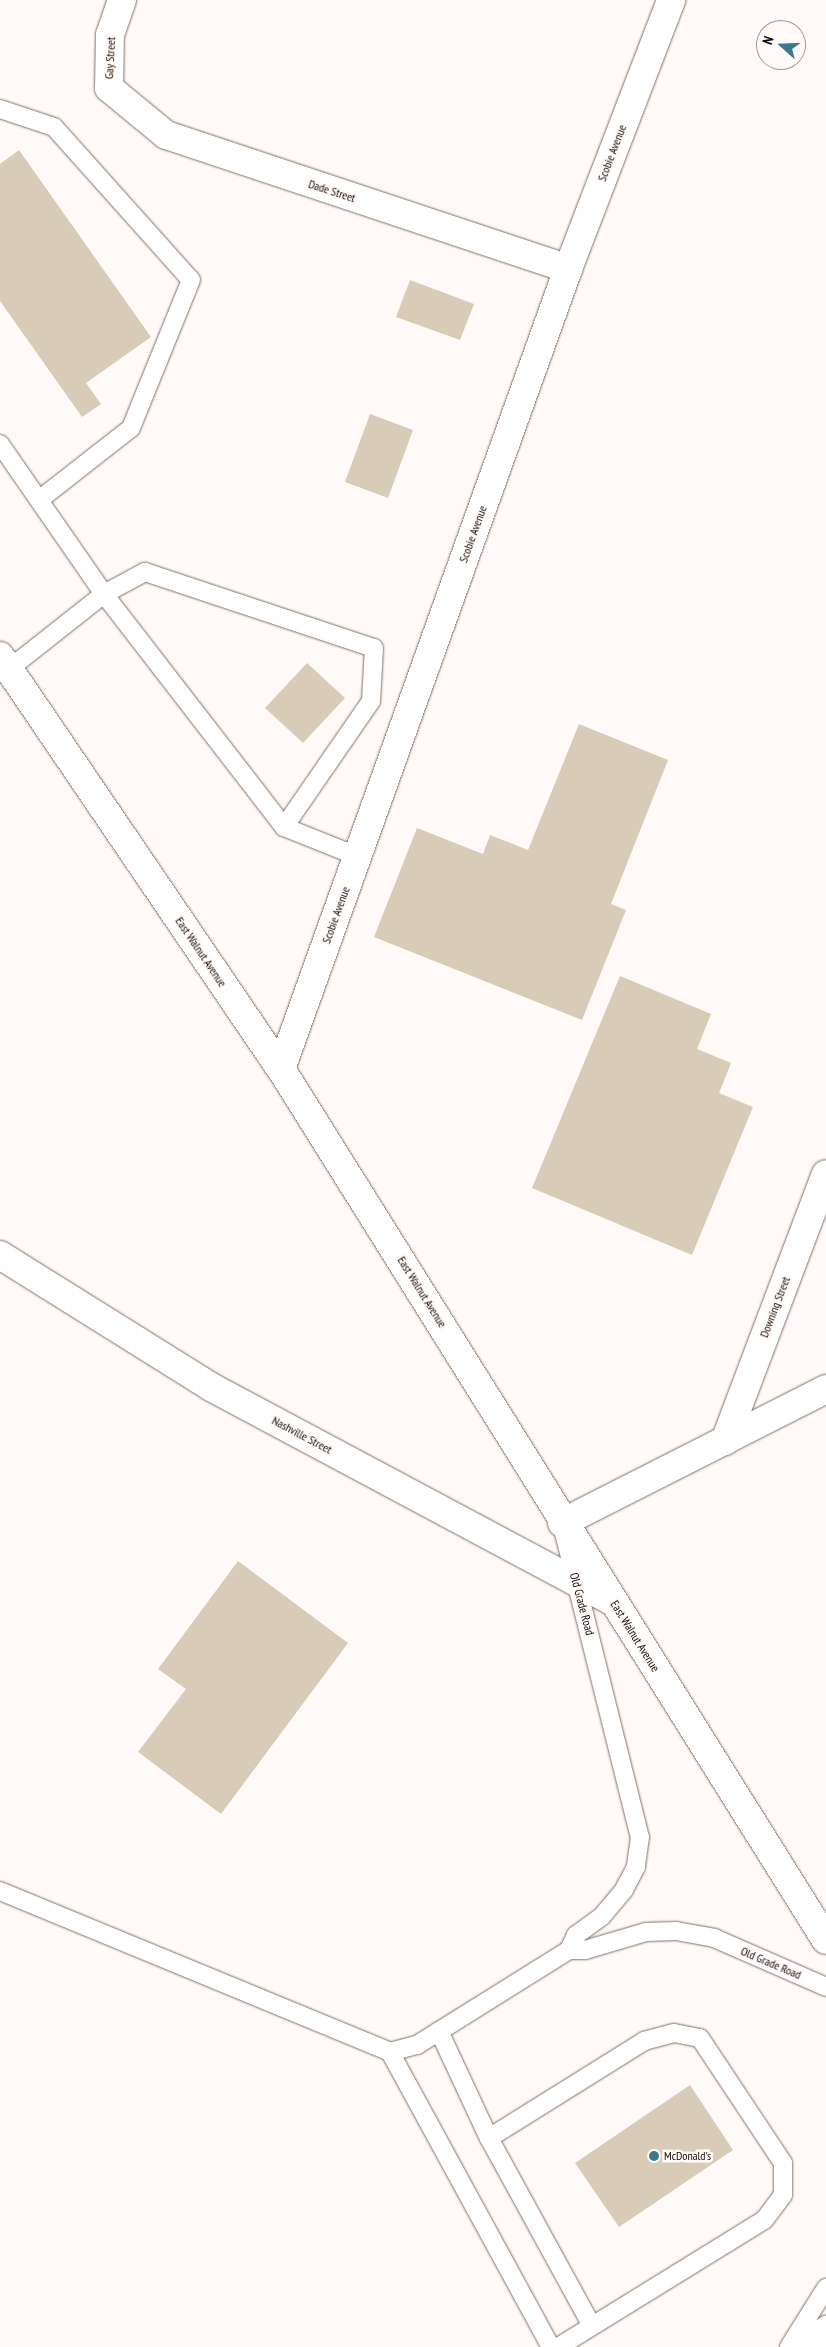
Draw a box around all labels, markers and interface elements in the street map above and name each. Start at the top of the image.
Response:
north arrow [756,20,806,70]
text: N [758,34,778,47]
street label: Gay Street [102,36,118,80]
street label: Scobie Avenue [595,122,629,184]
street label: Dade Street [307,177,357,205]
street label: Scobie Avenue [456,503,490,565]
street label: Scobie Avenue [319,884,353,946]
street label: East Walnut Avenue [172,914,230,990]
street label: East Walnut Avenue [394,1254,450,1330]
street label: Downing Street [757,1274,793,1340]
street label: Nashville Street [270,1413,334,1457]
street label: Old Grade Road [567,1571,597,1637]
street label: East Walnut Avenue [607,1598,663,1674]
street label: Old Grade Road [739,1944,803,1982]
place label: McDonald's [664,2149,711,2163]
marker: McDonald's [648,2150,660,2162]

